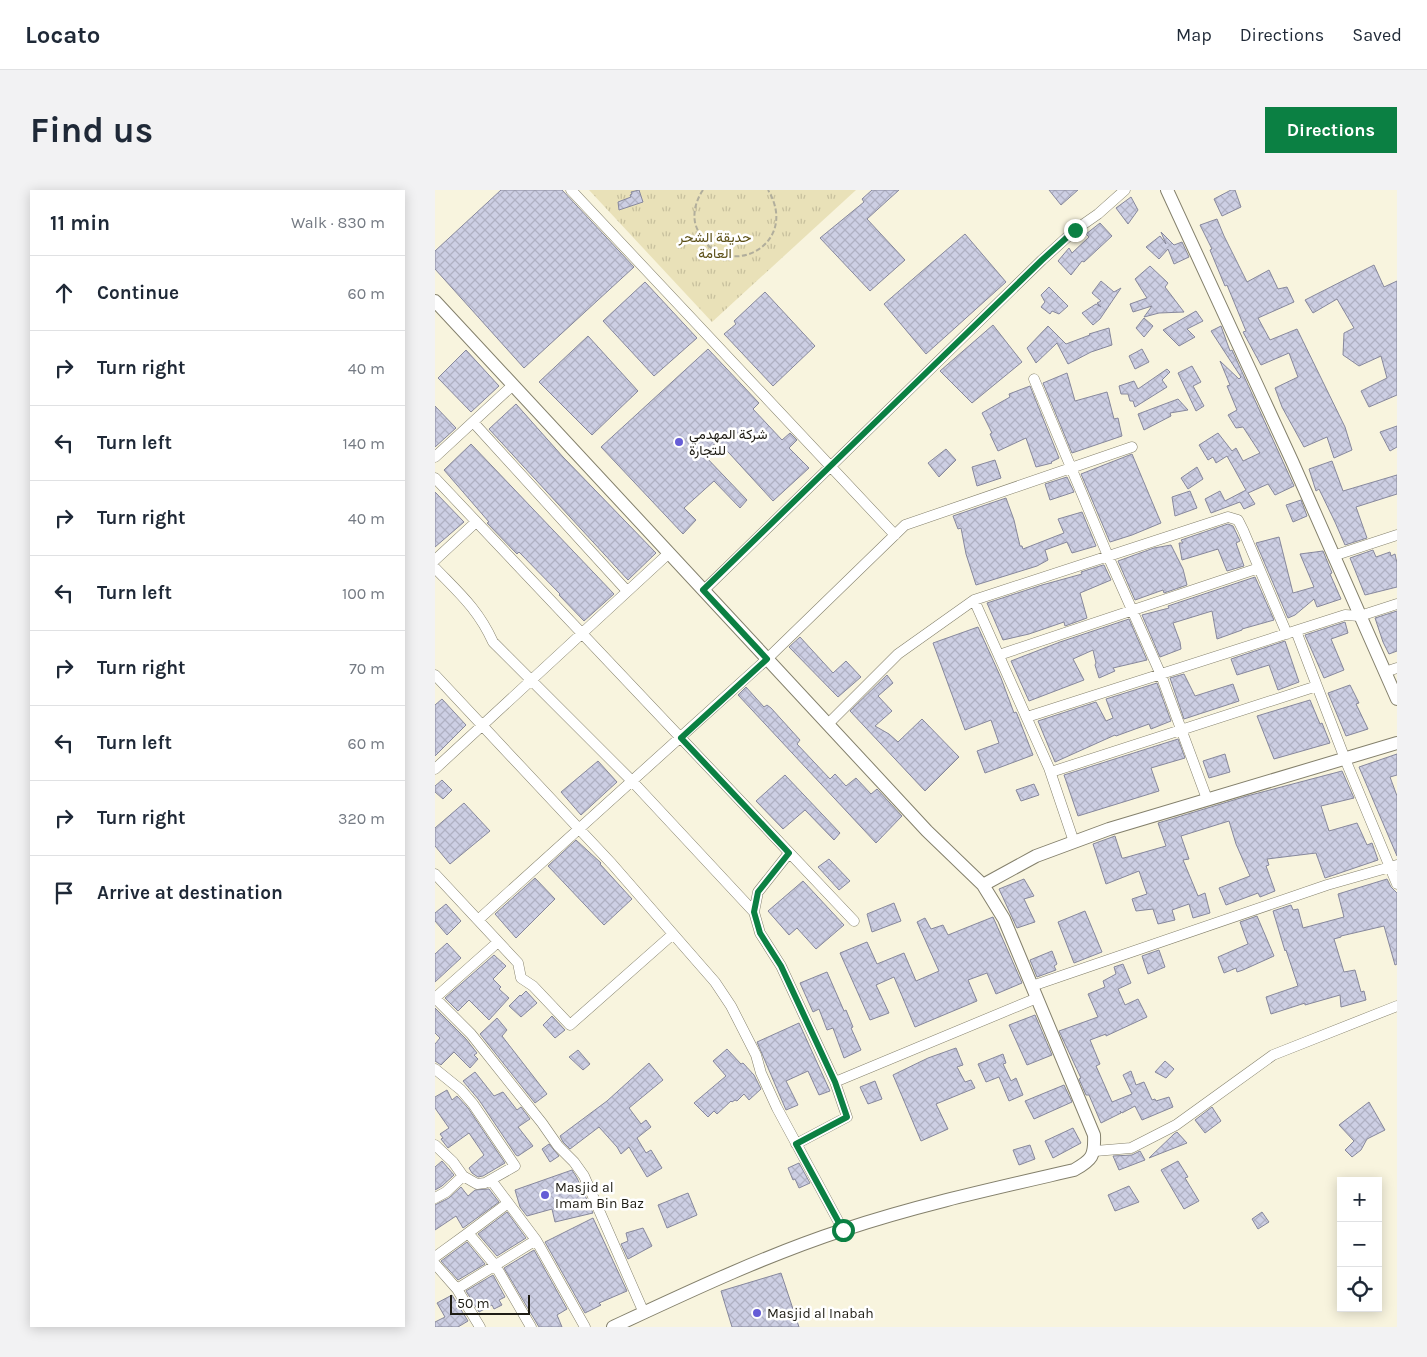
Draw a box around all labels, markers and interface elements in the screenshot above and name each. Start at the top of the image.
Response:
text: Locato [25,21,100,49]
text: Map [1176,24,1212,46]
text: Directions [1240,24,1324,46]
text: Saved [1352,24,1402,46]
button: Directions [1265,107,1397,153]
text: Find us [30,110,153,151]
text: 11 min [50,211,110,235]
text: Walk · 830 m [291,213,385,232]
route end [1064,219,1087,242]
park label: حديقة الشحر العامة [678,229,751,262]
icon: ahead [50,279,78,307]
text: Continue [97,282,179,304]
text: 60 m [348,284,385,303]
icon: right [50,354,78,382]
text: Turn right [97,357,186,379]
text: 40 m [348,359,385,378]
place label: شركة المهدمي للتجارة [689,426,768,459]
icon: left [50,429,78,457]
text: Turn left [97,432,172,454]
text: 140 m [343,434,385,453]
marker: شركة المهدمي للتجارة [673,436,685,448]
icon: right [50,504,78,532]
text: Turn right [97,507,186,529]
text: 40 m [348,509,385,528]
icon: left [50,579,78,607]
text: Turn left [97,582,172,604]
text: 100 m [342,584,385,603]
icon: right [50,654,78,682]
text: Turn right [97,657,186,679]
text: 70 m [349,659,385,678]
icon: left [50,729,78,757]
text: Turn left [97,732,172,754]
text: 60 m [348,734,385,753]
icon: right [50,804,78,832]
text: Turn right [97,807,186,829]
text: 320 m [338,809,385,828]
icon: arrive [50,879,78,907]
text: Arrive at destination [97,882,283,904]
map controls [1337,1177,1382,1312]
button: + [1337,1177,1382,1222]
place label: Masjid al Imam Bin Baz [555,1179,644,1212]
marker: Masjid al Imam Bin Baz [539,1189,551,1201]
route start [832,1219,855,1242]
button: − [1337,1222,1382,1267]
button: locate [1337,1267,1382,1312]
scale bar [450,1292,530,1315]
text: 50 m [457,1295,490,1312]
place label: Masjid al Inabah [767,1305,874,1322]
marker: Masjid al Inabah [751,1307,763,1319]

